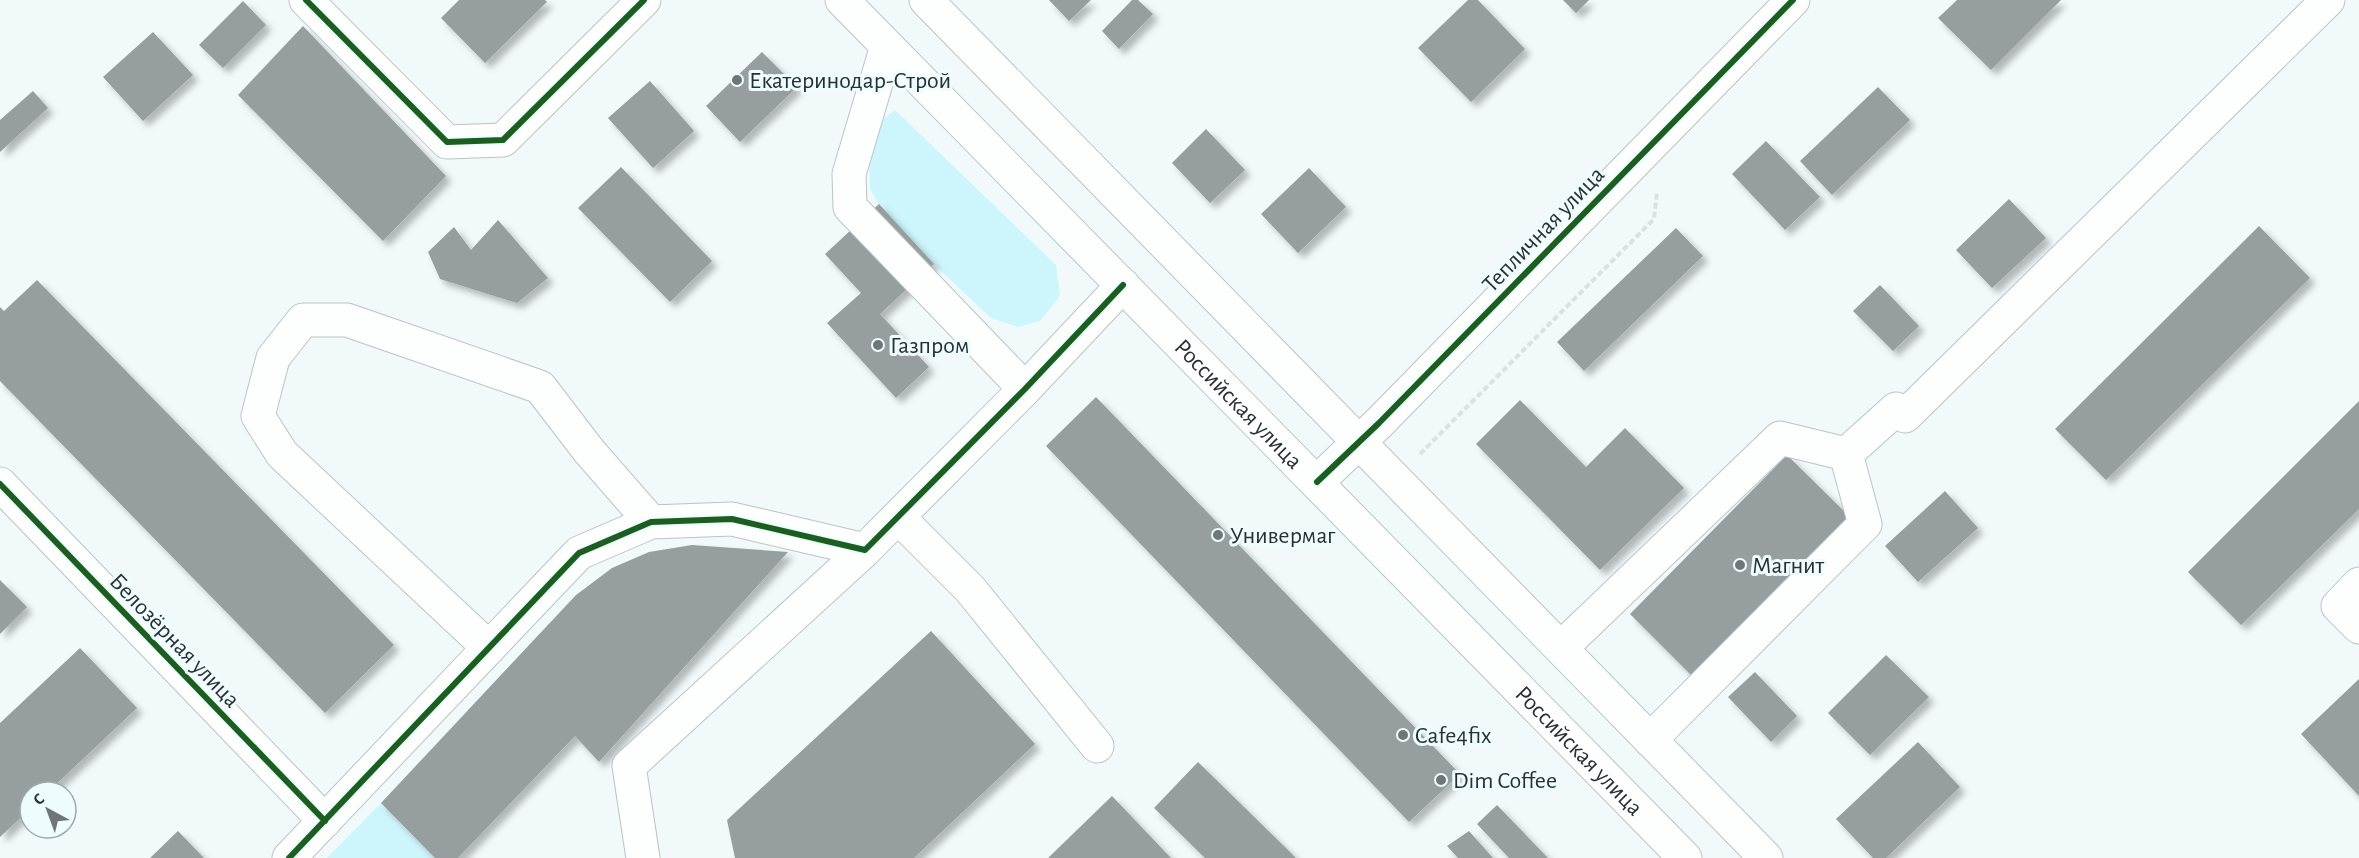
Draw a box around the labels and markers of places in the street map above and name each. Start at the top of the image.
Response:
place label: Екатеринодар-Строй [749,69,951,93]
marker: Екатеринодар-Строй [730,73,744,87]
place label: Газпром [890,334,969,358]
marker: Газпром [871,338,885,352]
place label: Универмаг [1230,524,1336,548]
marker: Универмаг [1211,528,1225,542]
place label: Магнит [1752,554,1824,578]
marker: Магнит [1733,558,1747,572]
place label: Cafe4fix [1415,724,1492,748]
marker: Cafe4fix [1396,728,1410,742]
place label: Dim Coffee [1453,769,1557,793]
marker: Dim Coffee [1434,773,1448,787]

